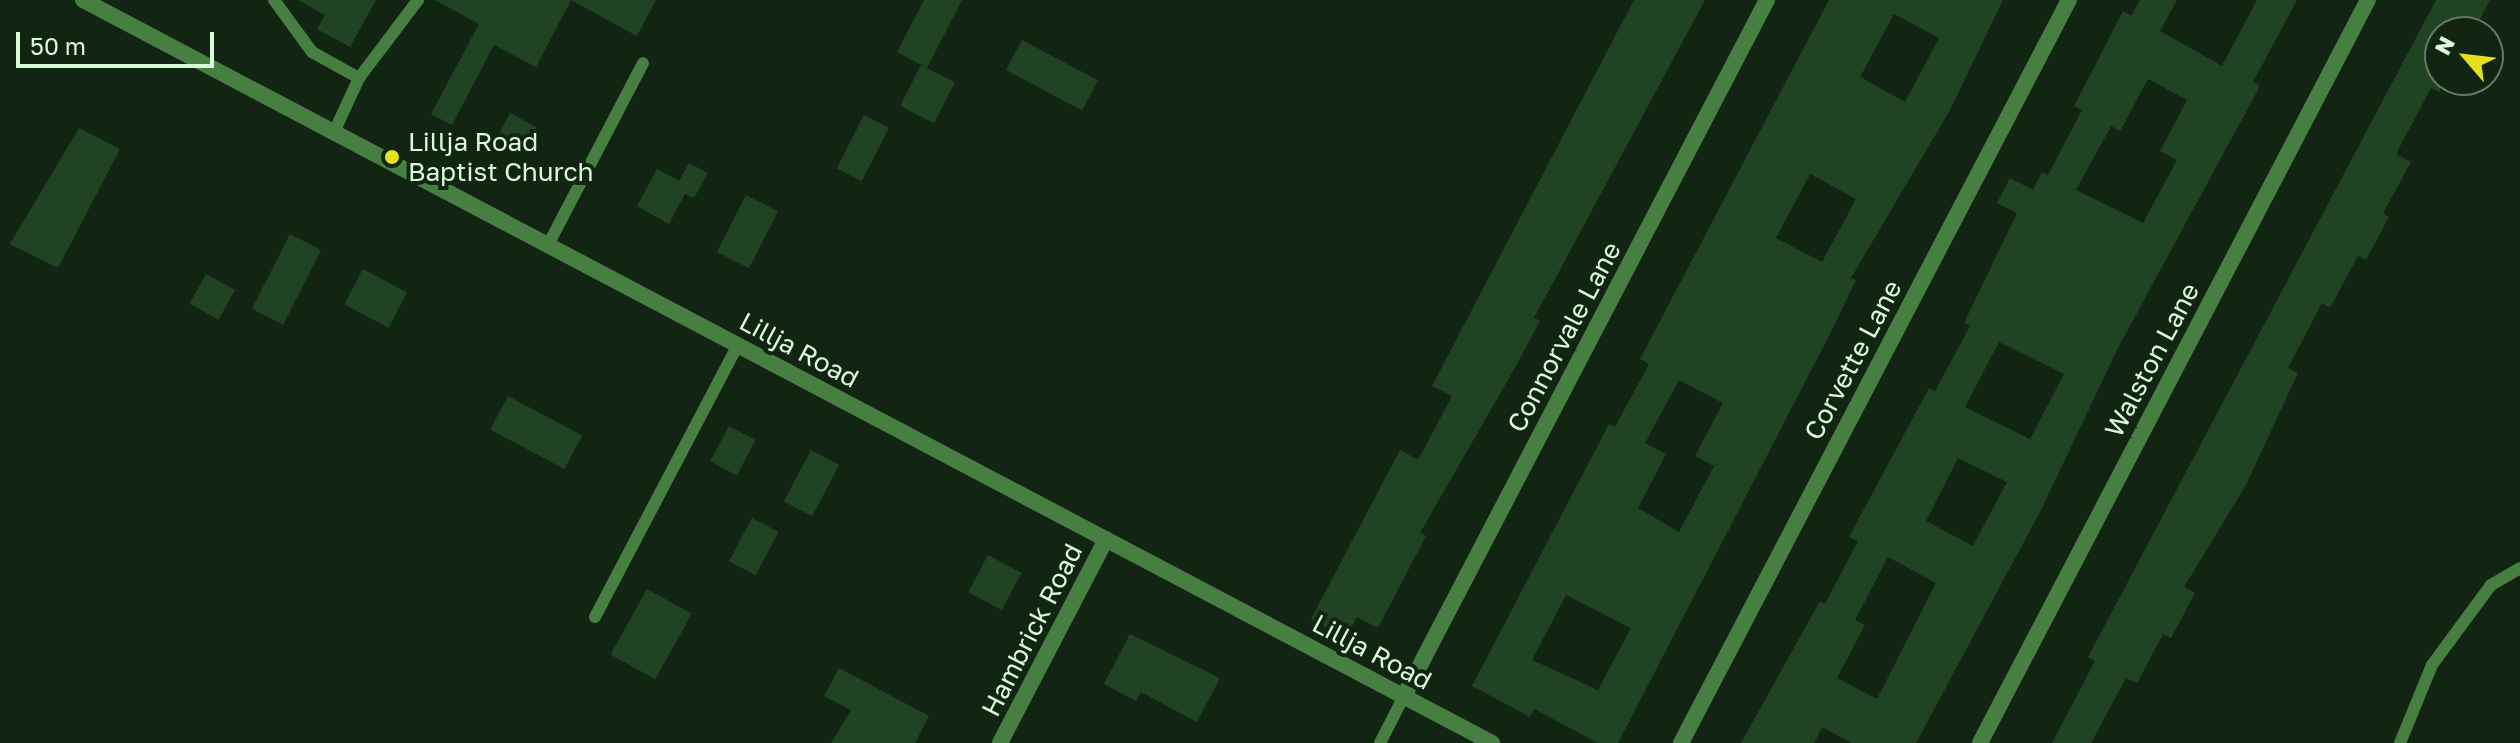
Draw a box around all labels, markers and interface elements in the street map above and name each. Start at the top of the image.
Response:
scale bar [20,16,218,66]
north arrow [2424,16,2504,96]
text: 50 m [30,31,86,60]
text: N [2428,32,2460,59]
place label: Lillja Road Baptist Church [408,126,594,188]
marker: Lillja Road Baptist Church [383,148,401,166]
street label: Connorvale Lane [1501,237,1627,437]
street label: Corvette Lane [1798,275,1908,445]
street label: Walston Lane [2098,278,2206,442]
street label: Lillja Road [734,306,864,394]
street label: Hambrick Road [975,538,1089,722]
street label: Lillja Road [1307,608,1437,696]

